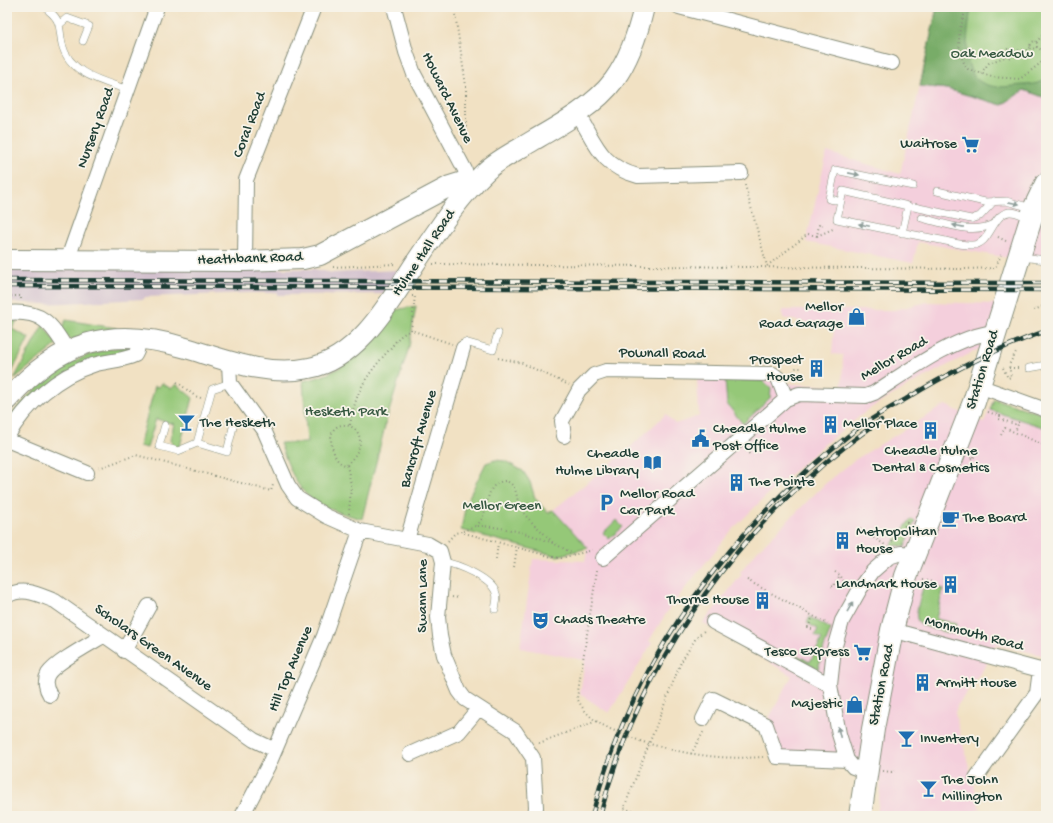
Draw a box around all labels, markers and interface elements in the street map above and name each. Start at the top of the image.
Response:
park label: Oak Meadow [951,45,1034,63]
street label: Howard Avenue [417,50,477,147]
street label: Nursery Road [73,84,119,171]
street label: Coral Road [229,88,271,161]
supermarket icon: Waitrose [960,134,980,154]
place label: Waitrose [900,135,957,153]
one-way arrow [848,171,860,177]
one-way arrow [1008,200,1021,206]
street label: Hulme Hall Road [388,205,460,300]
one-way arrow [858,221,870,227]
one-way arrow [952,222,964,228]
street label: Heathbank Road [197,248,304,270]
place label: Mellor Road Garage [759,298,845,333]
shop icon: Mellor Road Garage [846,306,866,326]
street label: Station Road [962,327,1004,412]
street label: Mellor Road [857,332,932,385]
street label: Pownall Road [618,344,706,364]
place label: Prospect House [749,351,805,386]
building icon: Prospect House [806,359,826,379]
street label: Bancroft Avenue [396,388,442,491]
park label: Hesketh Park [305,403,389,421]
bar icon: The Hesketh [177,413,197,433]
place label: The Hesketh [199,414,276,432]
building icon: Mellor Place [820,414,840,434]
place label: Mellor Place [843,415,917,433]
place label: Cheadle Hulme Post Office [712,420,806,455]
building icon: Cheadle Hulme Dental & Cosmetics [921,420,941,440]
public building icon: Cheadle Hulme Post Office [690,428,710,448]
place label: Cheadle Hulme Dental & Cosmetics [872,442,990,477]
place label: Cheadle Hulme Library [555,445,640,480]
library icon: Cheadle Hulme Library [642,453,662,473]
building icon: The Pointe [726,472,746,492]
place label: The Pointe [748,473,815,491]
place label: Mellor Road Car Park [620,485,695,520]
parking icon: Mellor Road Car Park [597,493,617,513]
park label: Mellor Green [463,497,541,515]
cafe icon: The Board [940,508,960,528]
place label: The Board [962,509,1027,527]
place label: Metropolitan House [856,523,937,558]
building icon: Metropolitan House [833,531,853,551]
street label: Swann Lane [414,559,432,633]
building icon: Landmark House [940,574,960,594]
place label: Landmark House [836,575,937,593]
building icon: Thorne House [752,590,772,610]
place label: Thorne House [666,591,749,609]
street label: Scholars Green Avenue [91,600,216,696]
one-way arrow [847,601,854,613]
theatre icon: Chads Theatre [531,610,551,630]
place label: Chads Theatre [554,611,646,629]
street label: Monmouth Road [923,612,1026,656]
street label: Hill Top Avenue [265,623,317,715]
supermarket icon: Tesco Express [852,642,872,662]
street label: Station Road [865,642,899,727]
place label: Tesco Express [764,643,849,661]
building icon: Armitt House [913,673,933,693]
place label: Armitt House [936,674,1017,692]
shop icon: Majestic [845,694,865,714]
place label: Majestic [791,695,843,713]
one-way arrow [836,726,842,738]
bar icon: Inventery [897,729,917,749]
place label: Inventery [920,730,979,748]
place label: The John Millington [941,771,1002,806]
bar icon: The John Millington [919,779,939,799]

